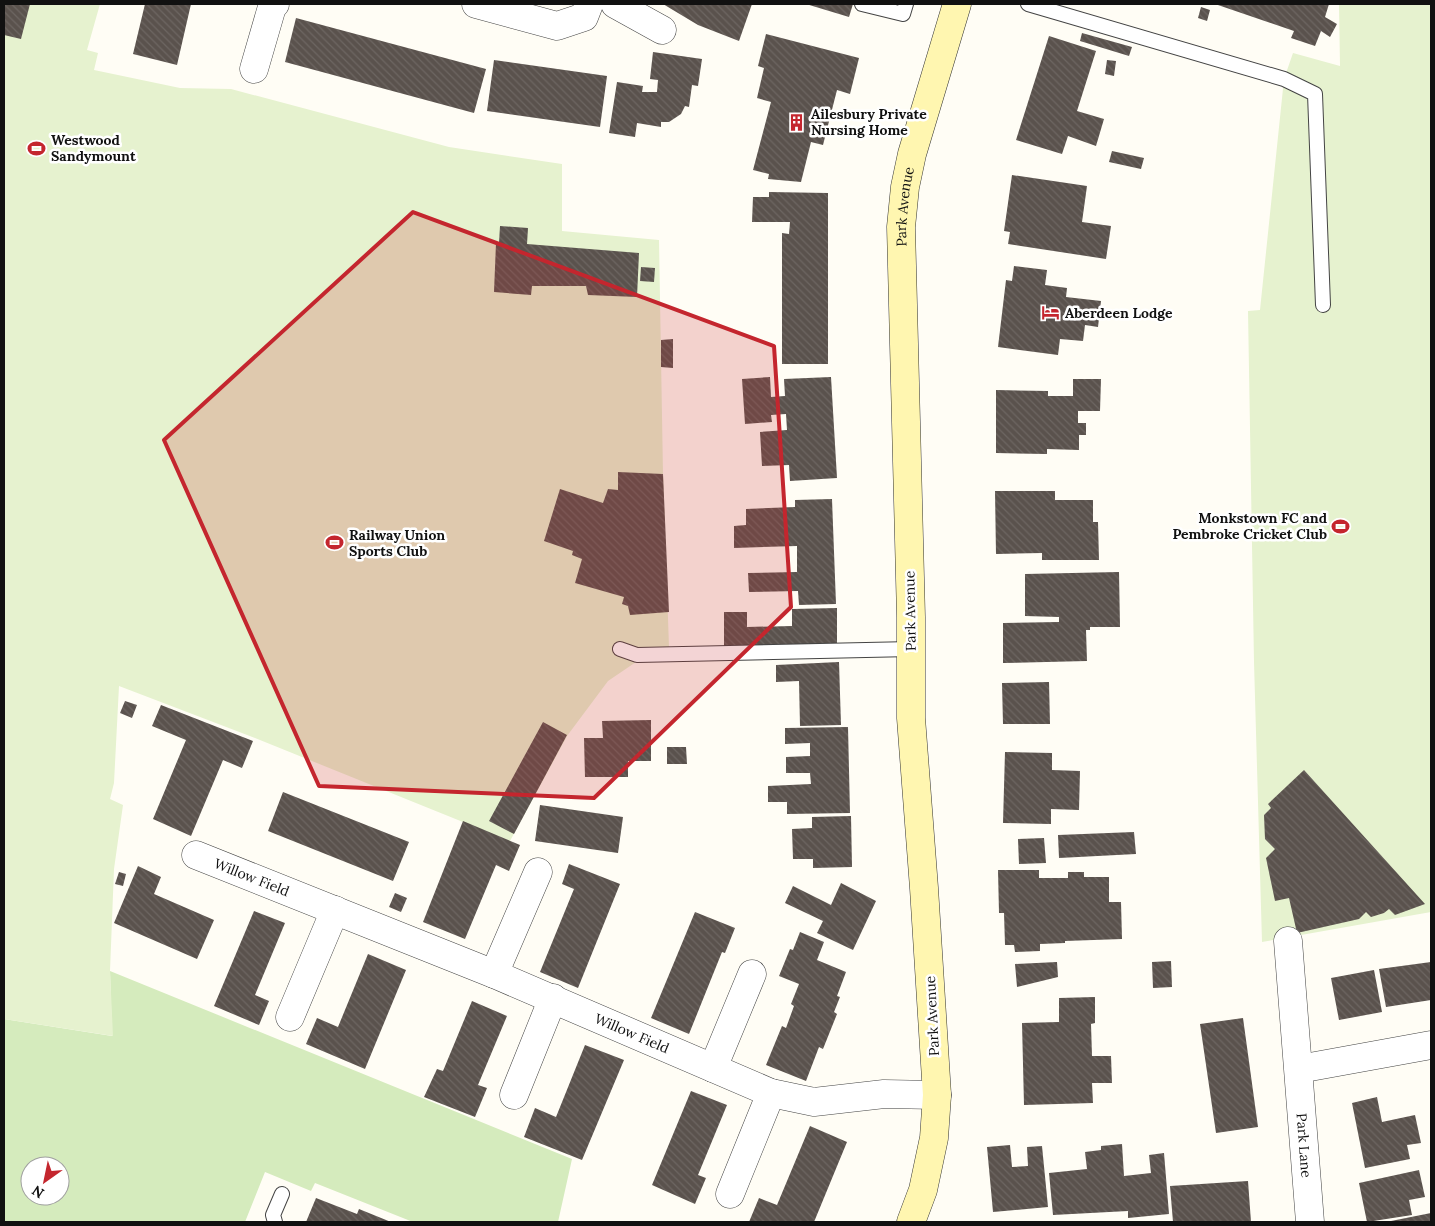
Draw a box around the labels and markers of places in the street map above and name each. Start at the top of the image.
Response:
place label: Ailesbury Private Nursing Home [811,105,927,139]
building icon: Ailesbury Private Nursing Home [787,112,807,132]
place label: Westwood Sandymount [51,131,136,165]
sports icon: Westwood Sandymount [27,138,47,158]
hotel icon: Aberdeen Lodge [1041,303,1061,323]
place label: Aberdeen Lodge [1065,304,1173,322]
place label: Monkstown FC and Pembroke Cricket Club [1172,509,1327,543]
sports icon: Monkstown FC and Pembroke Cricket Club [1331,516,1351,536]
place label: Railway Union Sports Club [349,526,445,560]
sports icon: Railway Union Sports Club [325,533,345,553]

